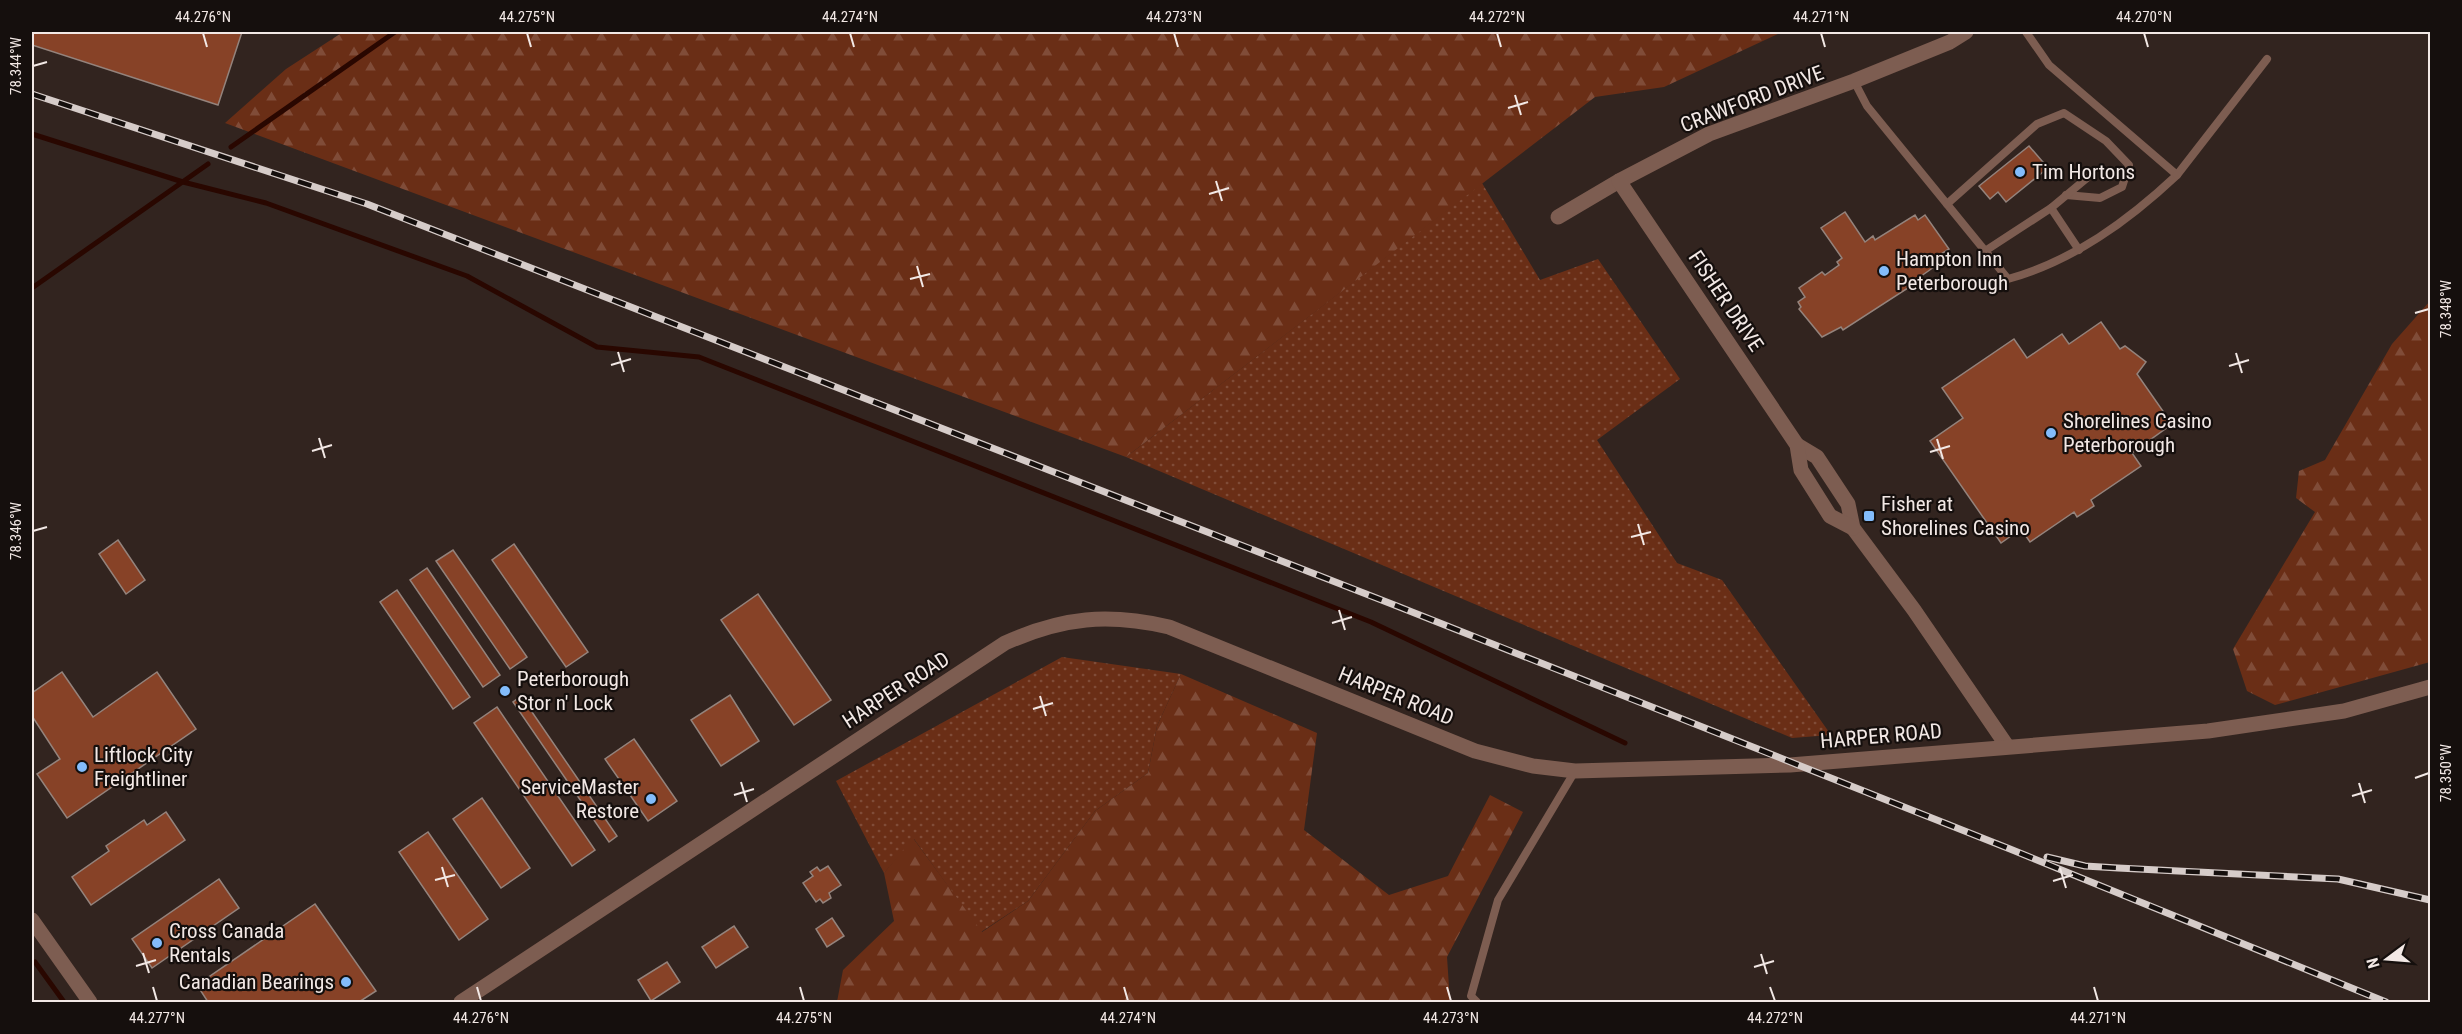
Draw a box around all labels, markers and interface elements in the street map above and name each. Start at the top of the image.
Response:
text: 44.276°N [175,8,231,26]
text: 44.275°N [499,8,555,26]
text: 44.274°N [822,8,878,26]
text: 44.273°N [1146,8,1202,26]
text: 44.272°N [1469,8,1525,26]
text: 44.271°N [1793,8,1849,26]
text: 44.270°N [2116,8,2172,26]
text: 78.344°W [7,36,25,95]
street label: CRAWFORD DRIVE [1677,61,1827,137]
place label: Tim Hortons [2032,160,2135,184]
marker: Tim Hortons [2013,165,2027,179]
street label: FISHER DRIVE [1684,246,1768,356]
place label: Hampton Inn Peterborough [1896,247,2008,295]
marker: Hampton Inn Peterborough [1877,264,1891,278]
text: 78.348°W [2437,279,2455,338]
place label: Shorelines Casino Peterborough [2063,409,2212,457]
marker: Shorelines Casino Peterborough [2044,426,2058,440]
place label: Fisher at Shorelines Casino [1881,492,2030,540]
text: 78.346°W [7,501,25,560]
marker: Fisher at Shorelines Casino [1862,509,1876,523]
street label: HARPER ROAD [838,647,954,733]
street label: HARPER ROAD [1335,662,1457,730]
place label: Peterborough Stor n' Lock [517,667,629,715]
marker: Peterborough Stor n' Lock [498,684,512,698]
street label: HARPER ROAD [1819,719,1943,753]
place label: Liftlock City Freightliner [94,743,193,791]
text: 78.350°W [2437,743,2455,802]
marker: Liftlock City Freightliner [75,760,89,774]
place label: ServiceMaster Restore [520,775,639,823]
marker: ServiceMaster Restore [644,792,658,806]
place label: Cross Canada Rentals [169,919,284,967]
north arrow [2357,929,2417,989]
marker: Cross Canada Rentals [150,936,164,950]
text: N [2363,956,2384,970]
place label: Canadian Bearings [179,970,334,994]
marker: Canadian Bearings [339,975,353,989]
text: 44.277°N [129,1009,185,1027]
text: 44.276°N [453,1009,509,1027]
text: 44.275°N [776,1009,832,1027]
text: 44.274°N [1100,1009,1156,1027]
text: 44.273°N [1423,1009,1479,1027]
text: 44.272°N [1747,1009,1803,1027]
text: 44.271°N [2070,1009,2126,1027]

